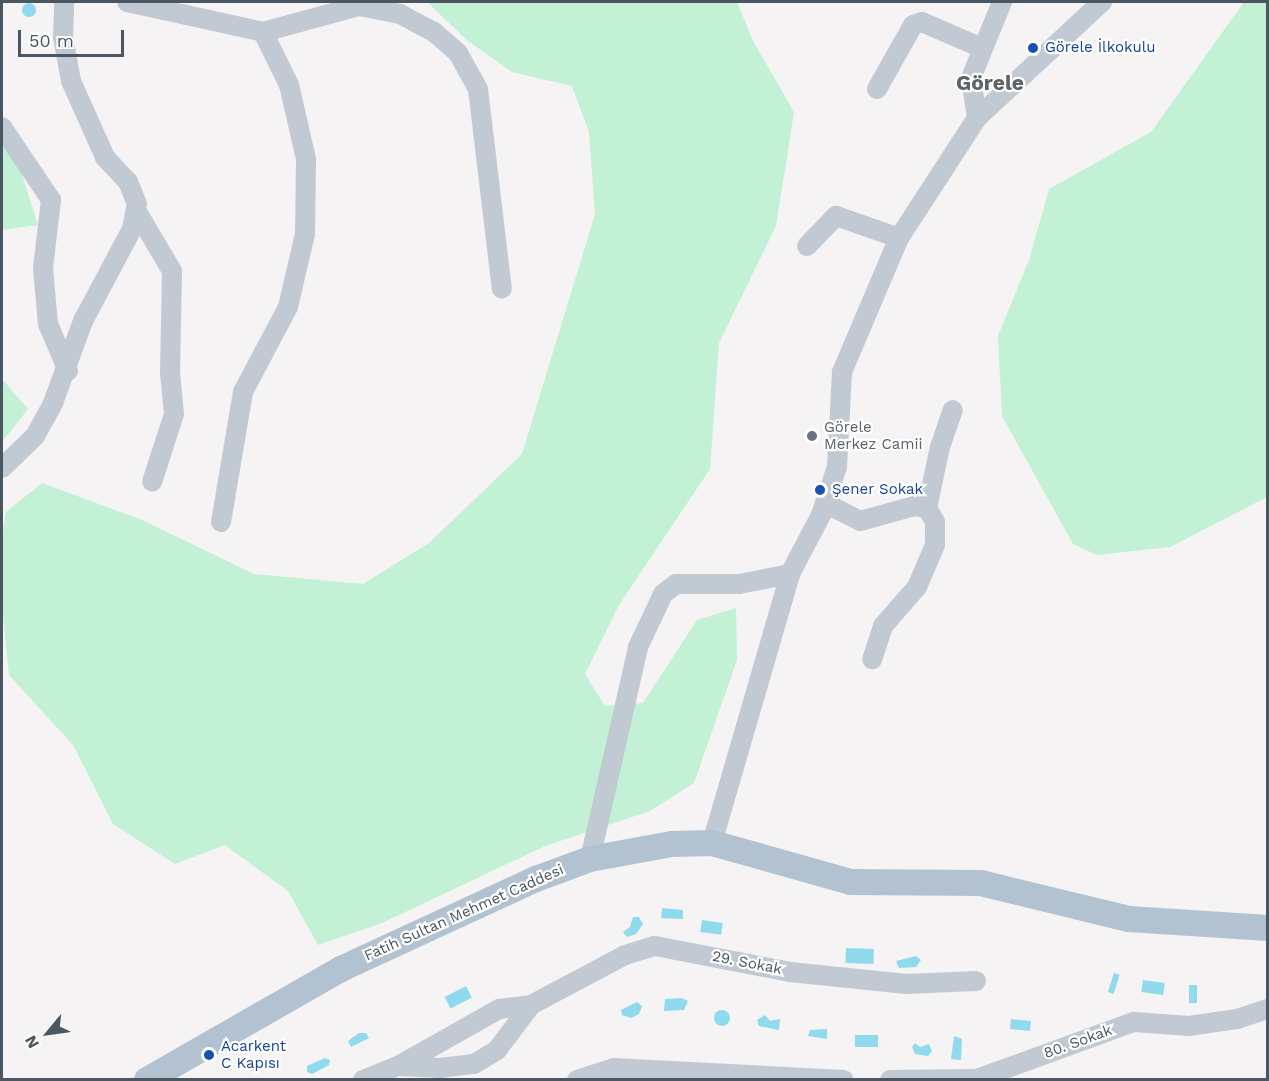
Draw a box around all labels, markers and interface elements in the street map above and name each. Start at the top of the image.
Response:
scale bar [21,18,128,56]
text: 50 m [29,30,74,51]
place label: Görele İlkokulu [1045,39,1156,57]
marker: Görele İlkokulu [1026,41,1040,55]
district label: Görele [956,70,1024,96]
place label: Görele Merkez Camii [824,418,923,453]
marker: Görele Merkez Camii [805,429,819,443]
place label: Şener Sokak [832,481,923,499]
marker: Şener Sokak [813,483,827,497]
street label: Fatih Sultan Mehmet Caddesi [361,861,567,965]
street label: 29. Sokak [711,947,783,979]
north arrow [18,1003,78,1063]
street label: 80. Sokak [1041,1021,1115,1063]
text: N [21,1032,43,1052]
place label: Acarkent C Kapısı [221,1037,286,1072]
marker: Acarkent C Kapısı [202,1048,216,1062]

